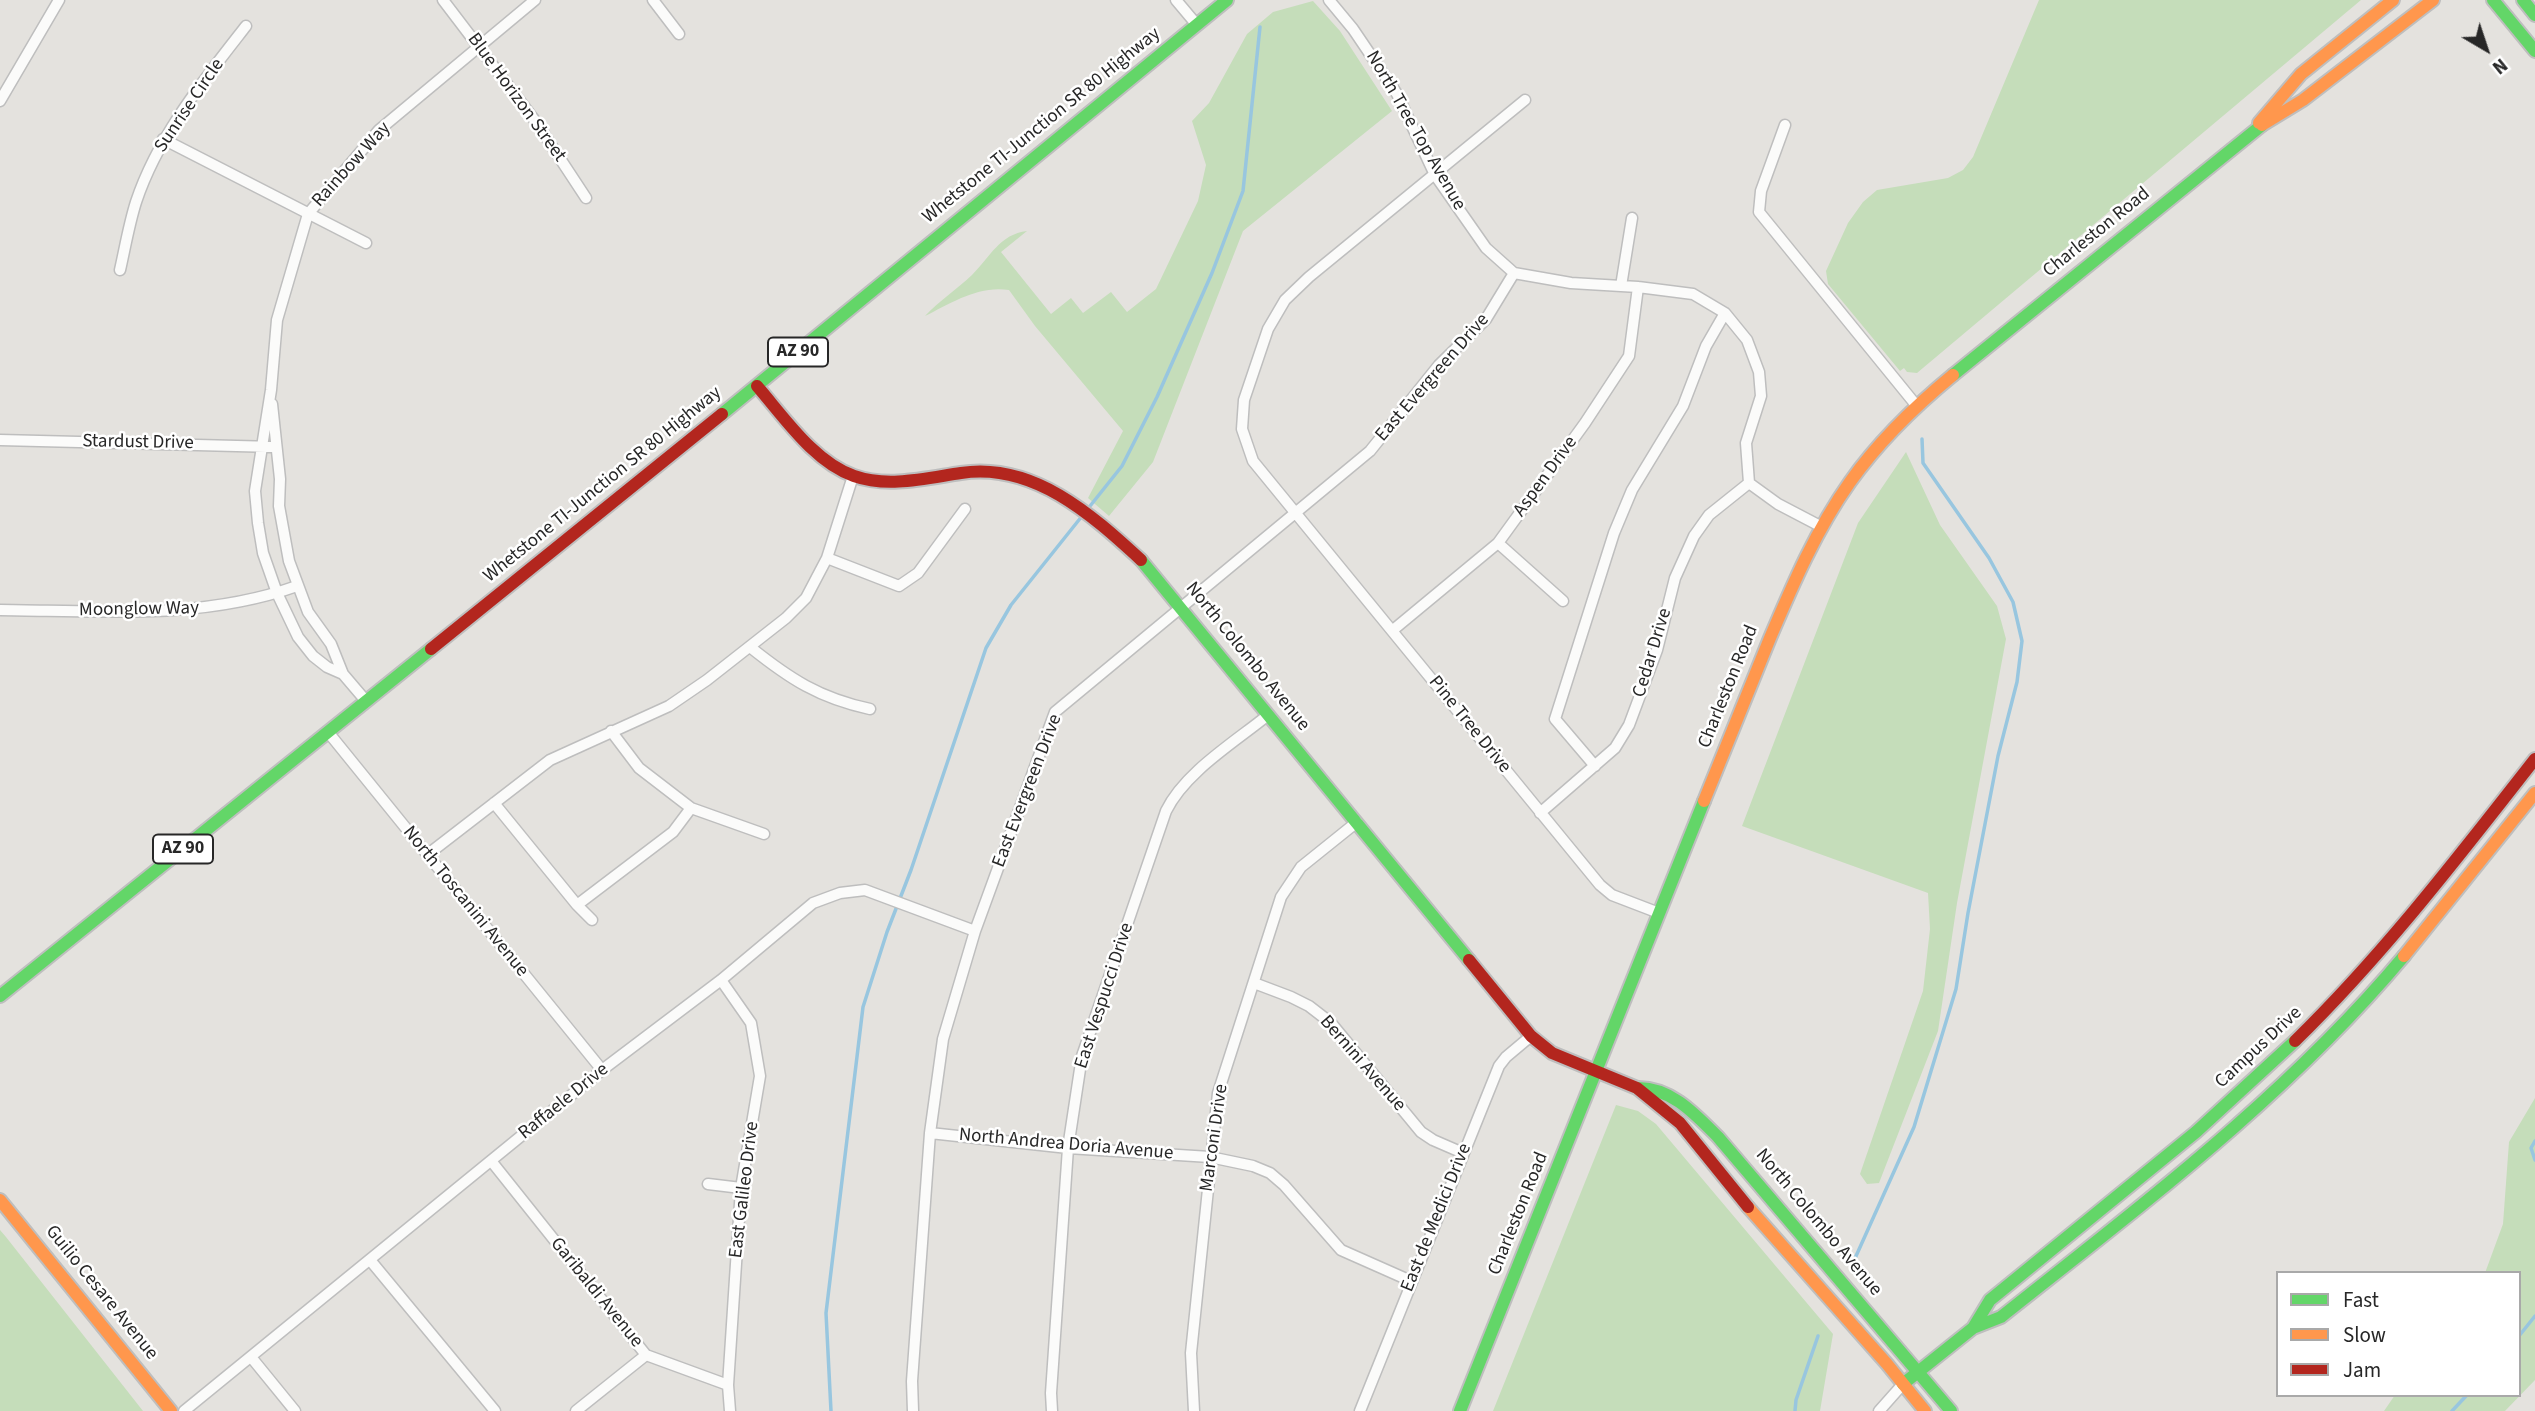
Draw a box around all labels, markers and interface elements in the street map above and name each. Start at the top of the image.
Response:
north arrow [2451,14,2521,84]
street label: Whetstone TI-Junction SR 80 Highway [919,23,1165,229]
street label: Blue Horizon Street [462,29,570,167]
street label: North Tree Top Avenue [1360,47,1470,215]
text: N [2486,51,2513,80]
street label: Sunrise Circle [150,55,230,157]
street label: Rainbow Way [308,118,396,212]
street label: Charleston Road [2039,183,2155,283]
street label: East Evergreen Drive [1371,309,1495,447]
road number: AZ 90 [768,338,828,366]
street label: Whetstone TI-Junction SR 80 Highway [480,382,726,588]
street label: Stardust Drive [82,431,194,455]
street label: Aspen Drive [1509,432,1583,522]
street label: North Colombo Avenue [1180,578,1314,736]
street label: Moonglow Way [79,598,199,622]
street label: Cedar Drive [1629,606,1677,700]
street label: Charleston Road [1694,622,1764,752]
street label: Pine Tree Drive [1423,672,1515,778]
street label: East Evergreen Drive [988,711,1068,871]
street label: North Toscanini Avenue [397,822,533,982]
road number: AZ 90 [153,834,213,864]
street label: East Vespucci Drive [1071,920,1139,1072]
street label: Campus Drive [2211,1002,2307,1094]
street label: Bernini Avenue [1314,1011,1410,1117]
street label: Raffaele Drive [514,1059,614,1145]
street label: Marconi Drive [1196,1083,1234,1193]
street label: East Galileo Drive [725,1120,765,1260]
street label: North Andrea Doria Avenue [958,1124,1174,1166]
street label: East de Medici Drive [1397,1141,1477,1295]
street label: North Colombo Avenue [1750,1145,1886,1301]
street label: Charleston Road [1484,1149,1554,1279]
street label: Guilio Cesare Avenue [40,1221,162,1365]
street label: Garibaldi Avenue [545,1233,647,1353]
legend [2276,1271,2521,1397]
text: Fast [2343,1285,2379,1315]
text: Slow [2343,1320,2386,1350]
text: Jam [2343,1355,2381,1385]

